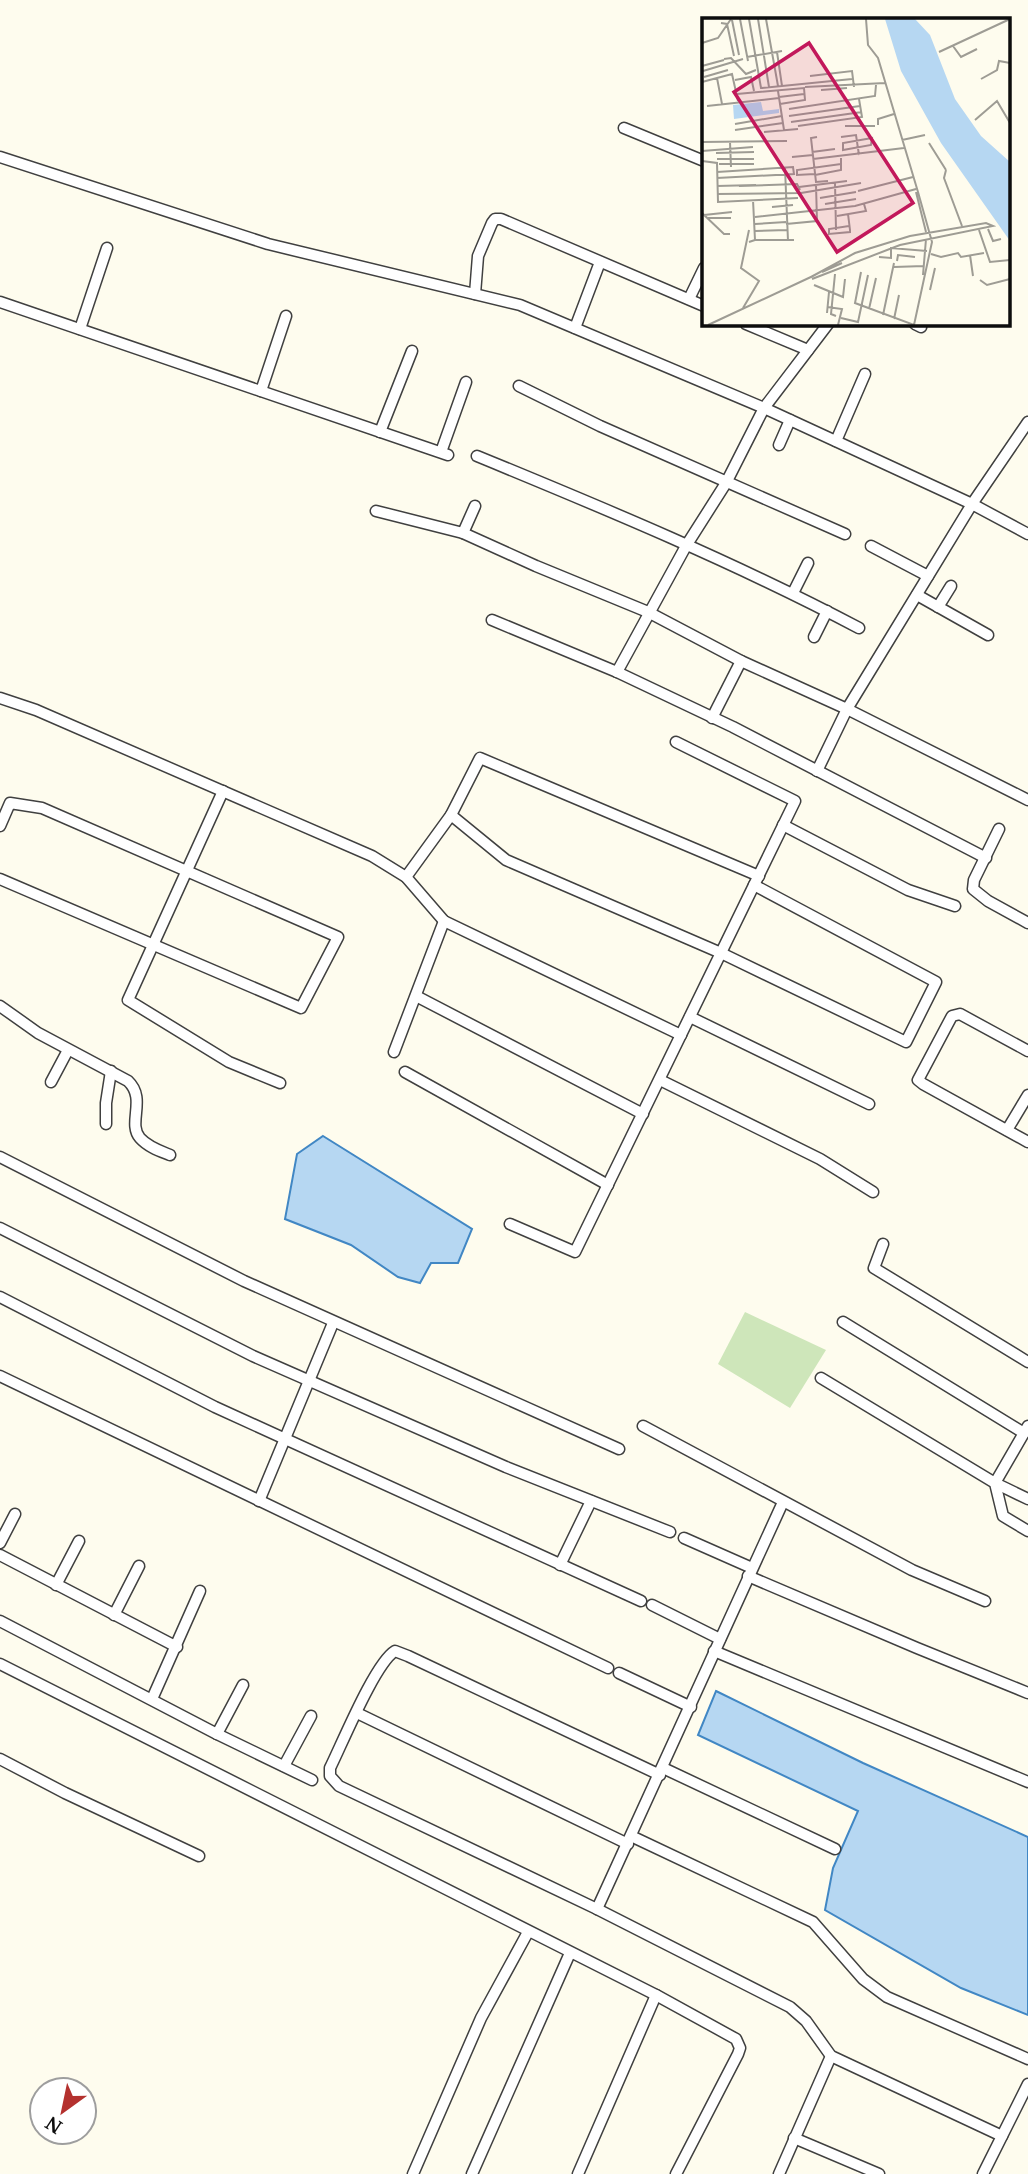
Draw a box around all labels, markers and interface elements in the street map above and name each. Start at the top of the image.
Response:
inset map [702,18,1010,326]
north arrow [28,2076,98,2146]
text: N [40,2110,67,2140]

